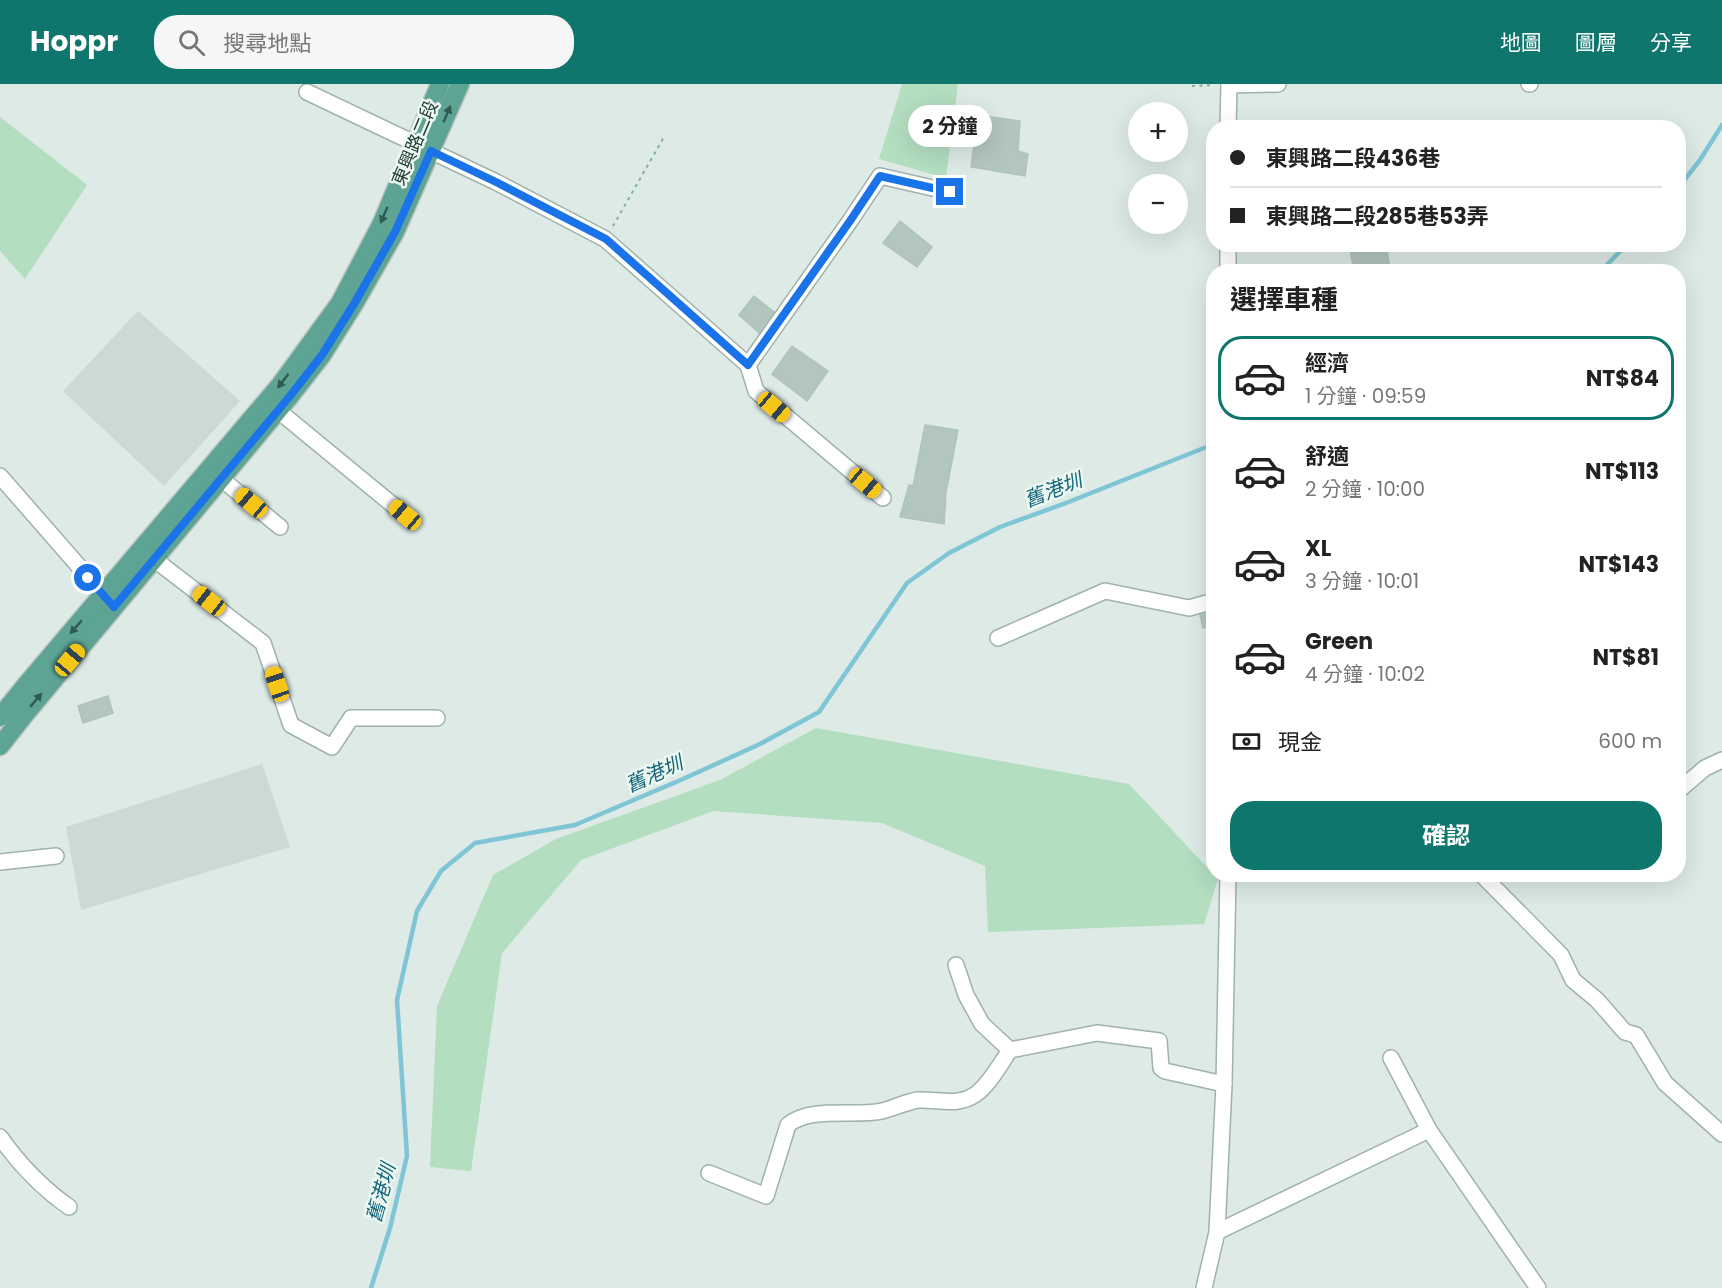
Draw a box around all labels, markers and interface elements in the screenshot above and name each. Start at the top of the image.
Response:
search box [154,15,574,69]
text: Hoppr [30,22,118,61]
icon: search [175,26,208,59]
text: 搜尋地點 [223,28,311,59]
text: 地圖 [1500,28,1542,57]
text: 圖層 [1575,28,1617,57]
text: 分享 [1650,28,1692,57]
street label: 東興路二段 [385,96,444,189]
map controls [1128,102,1188,234]
button: + [1128,102,1188,162]
one-way arrow [442,105,452,123]
callout: 2 分鐘 [908,105,992,147]
text: 2 分鐘 [922,112,978,140]
text: 東興路二段436巷 [1266,143,1440,174]
button: − [1128,174,1188,234]
route end [936,178,963,205]
text: 東興路二段285巷53弄 [1266,201,1489,232]
one-way arrow [380,207,389,224]
text: 選擇車種 [1230,281,1338,318]
text: 經濟 [1305,348,1349,379]
icon: car [1233,351,1287,405]
text: NT$84 [1586,363,1659,394]
one-way arrow [277,373,290,389]
text: 1 分鐘 · 09:59 [1305,382,1426,410]
car [754,389,794,425]
text: 舒適 [1305,441,1349,472]
icon: car [1233,444,1287,498]
text: NT$113 [1585,456,1659,487]
car [845,465,885,501]
water label: 舊港圳 [1020,465,1089,514]
text: 2 分鐘 · 10:00 [1305,475,1425,503]
car [231,485,271,521]
car [385,497,425,533]
text: XL [1305,533,1331,564]
icon: car [1233,537,1287,591]
text: NT$143 [1579,549,1659,580]
route start [74,564,101,591]
text: 3 分鐘 · 10:01 [1305,567,1419,595]
car [189,583,229,619]
one-way arrow [70,619,83,634]
text: Green [1305,626,1373,657]
icon: car [1233,630,1287,684]
car [52,640,88,680]
text: NT$81 [1592,642,1659,673]
text: 4 分鐘 · 10:02 [1305,660,1425,688]
car [263,664,291,704]
one-way arrow [29,693,42,708]
icon: cash [1230,725,1263,758]
text: 現金 [1278,727,1322,758]
text: 600 m [1598,727,1662,755]
water label: 舊港圳 [621,748,690,799]
button: 確認 [1230,801,1662,870]
water label: 舊港圳 [360,1158,403,1226]

